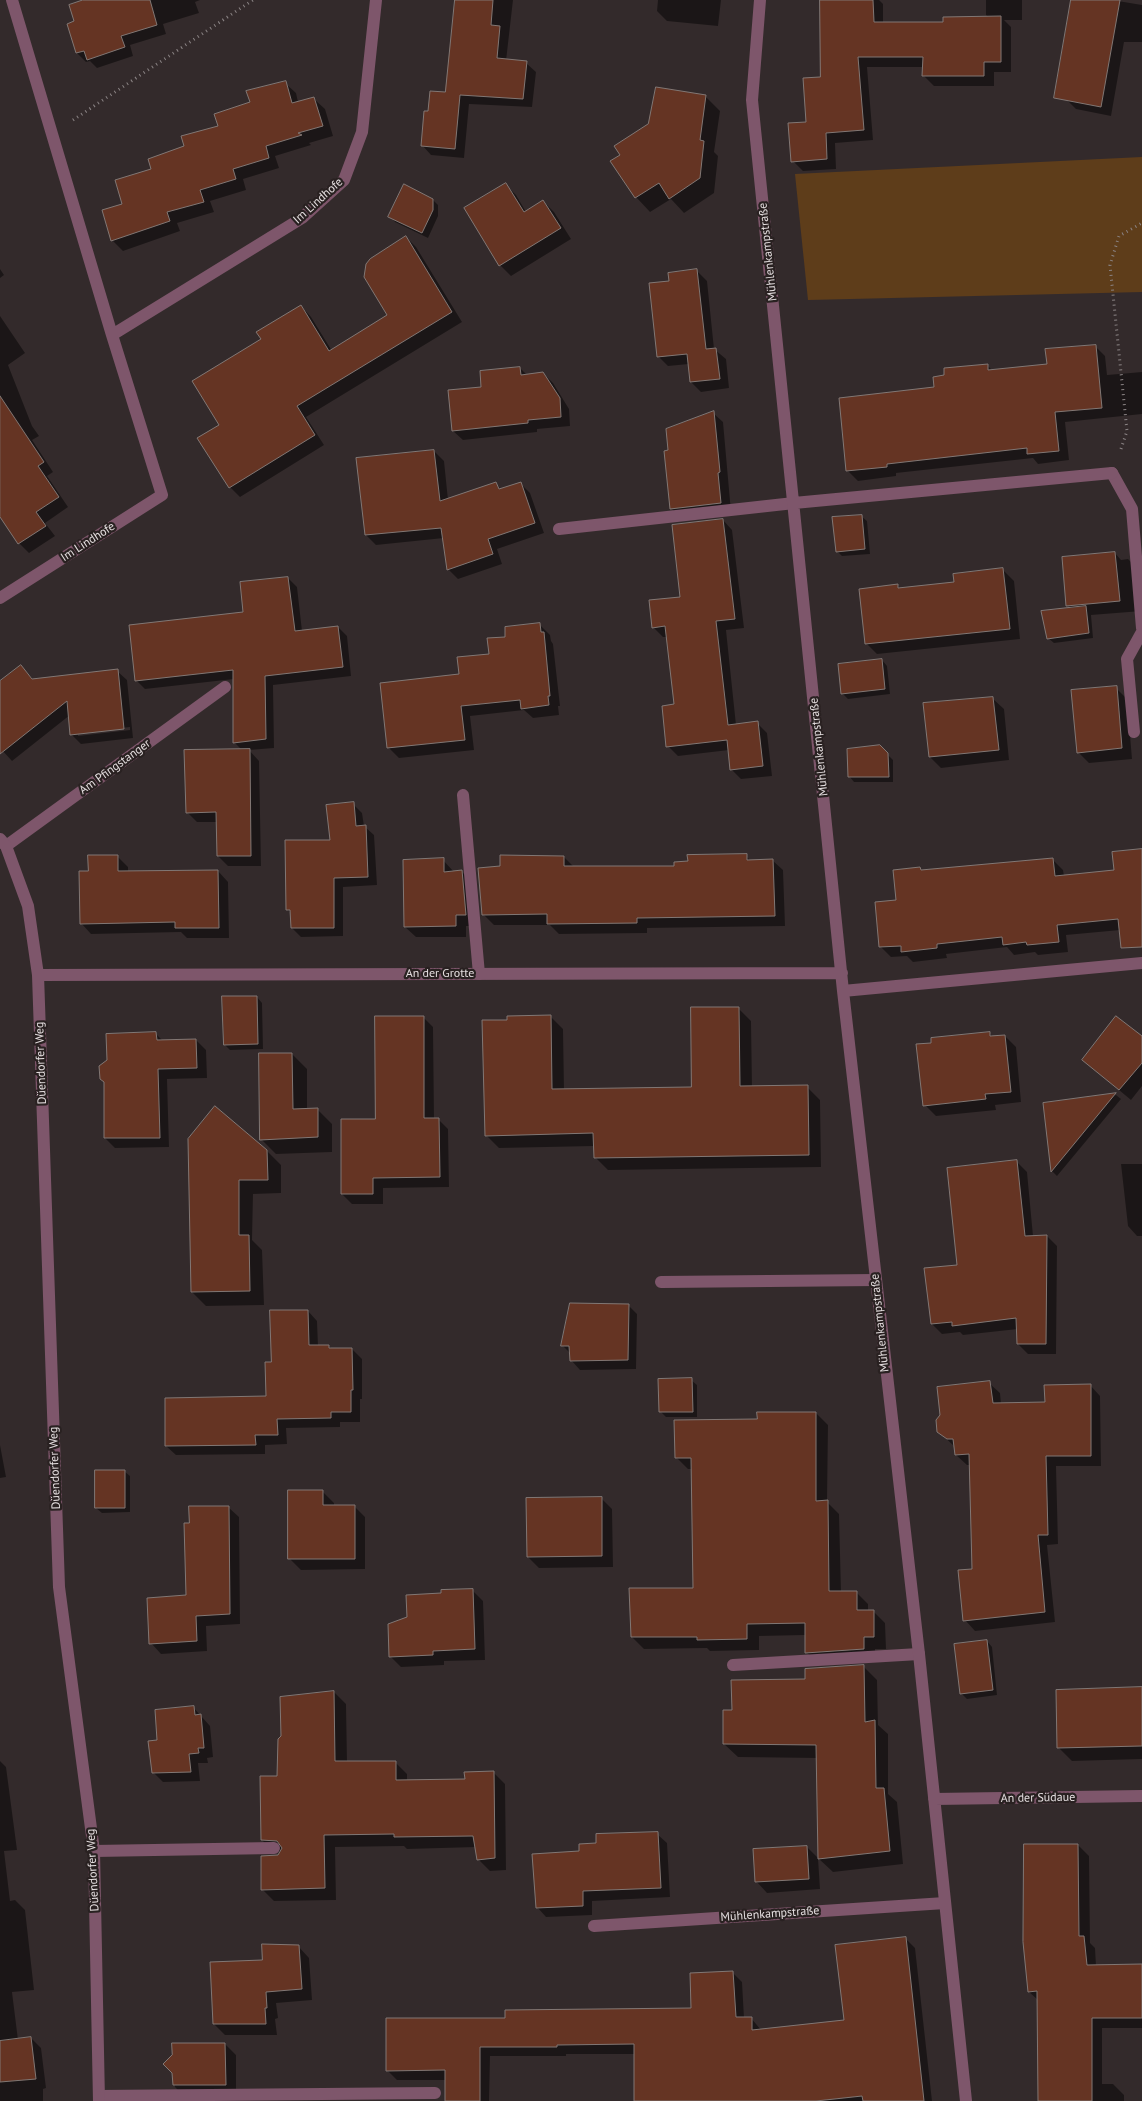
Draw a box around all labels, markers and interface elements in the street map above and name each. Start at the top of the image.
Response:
street label: Im Lindhofe [290,175,346,227]
street label: Mühlenkampstraße [756,202,780,302]
street label: Im Lindhofe [58,519,118,565]
street label: Mühlenkampstraße [807,697,831,797]
street label: Am Pfingstanger [77,736,153,798]
street label: An der Grotte [406,967,474,981]
street label: Düendorfer Weg [32,1021,50,1105]
street label: Mühlenkampstraße [868,1273,892,1373]
street label: Düendorfer Weg [46,1426,64,1510]
street label: An der Südaue [1001,1790,1075,1806]
street label: Düendorfer Weg [84,1828,102,1912]
street label: Mühlenkampstraße [720,1903,820,1925]

